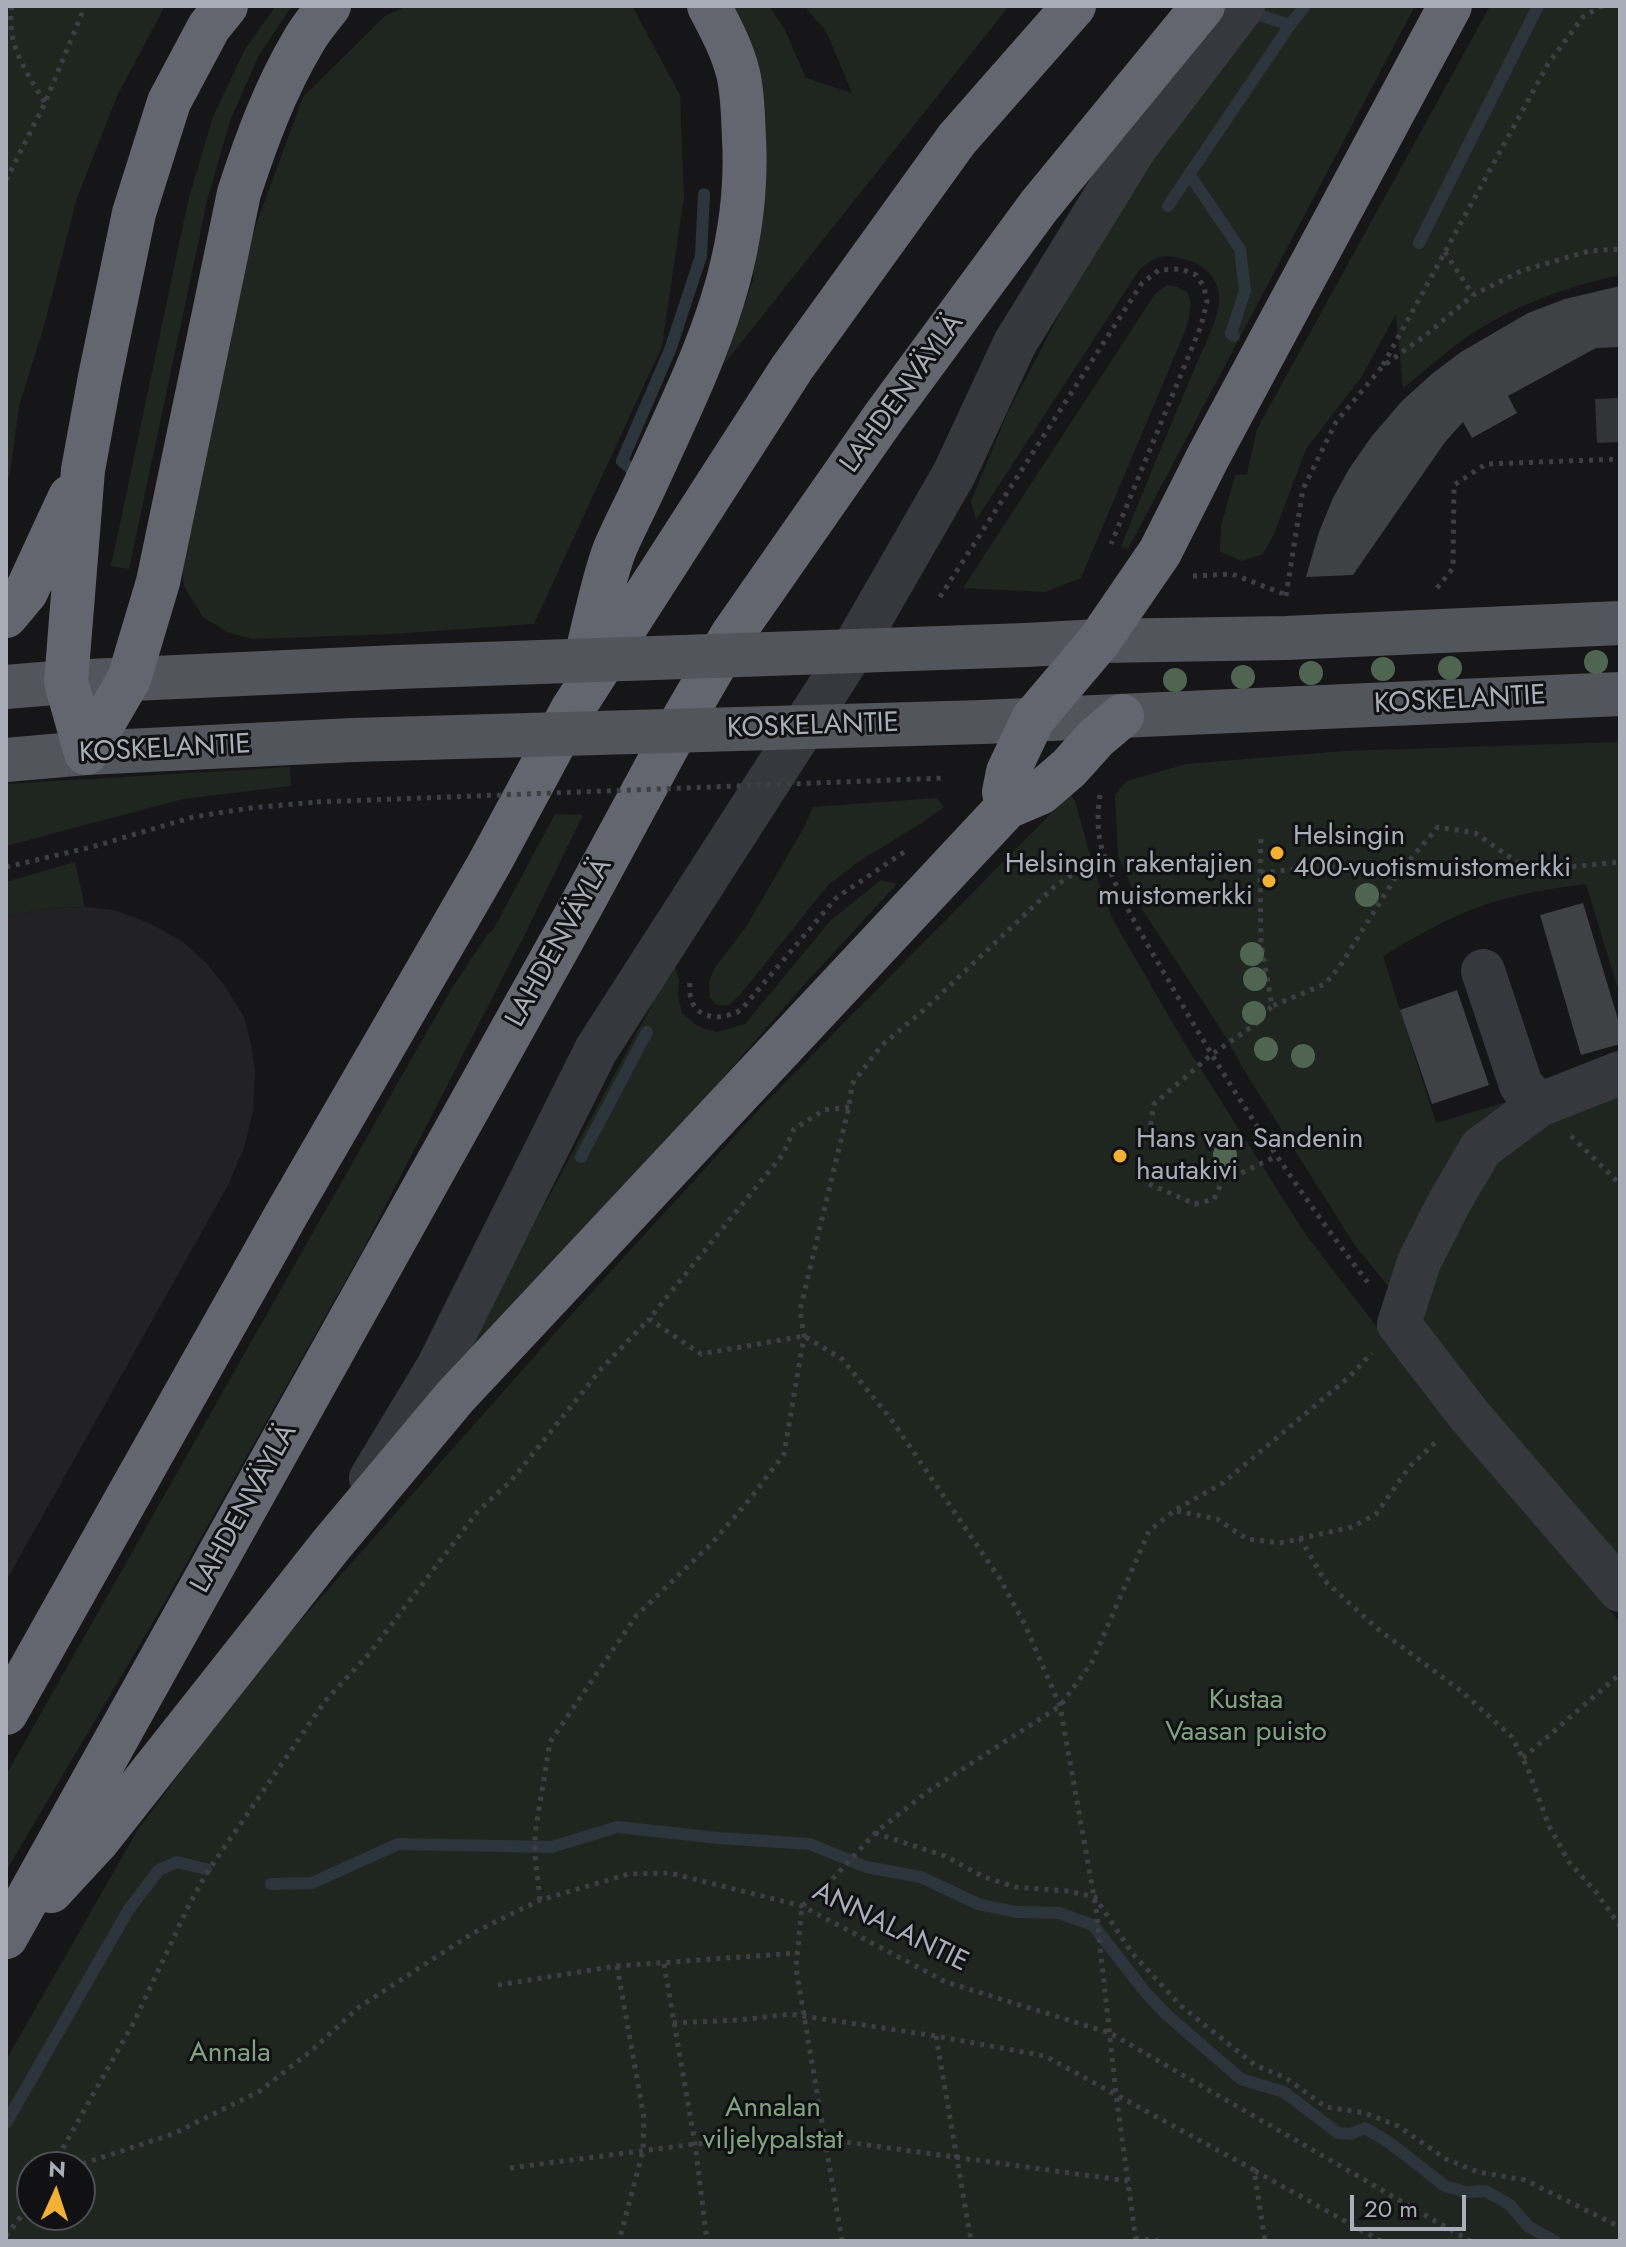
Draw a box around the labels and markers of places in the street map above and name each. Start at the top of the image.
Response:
place label: Helsingin 400-vuotismuistomerkki [1293,820,1571,886]
marker: Helsingin 400-vuotismuistomerkki [1268,844,1286,862]
place label: Helsingin rakentajien muistomerkki [1005,848,1253,914]
marker: Helsingin rakentajien muistomerkki [1260,872,1278,890]
place label: Hans van Sandenin hautakivi [1136,1123,1363,1189]
marker: Hans van Sandenin hautakivi [1111,1147,1129,1165]

